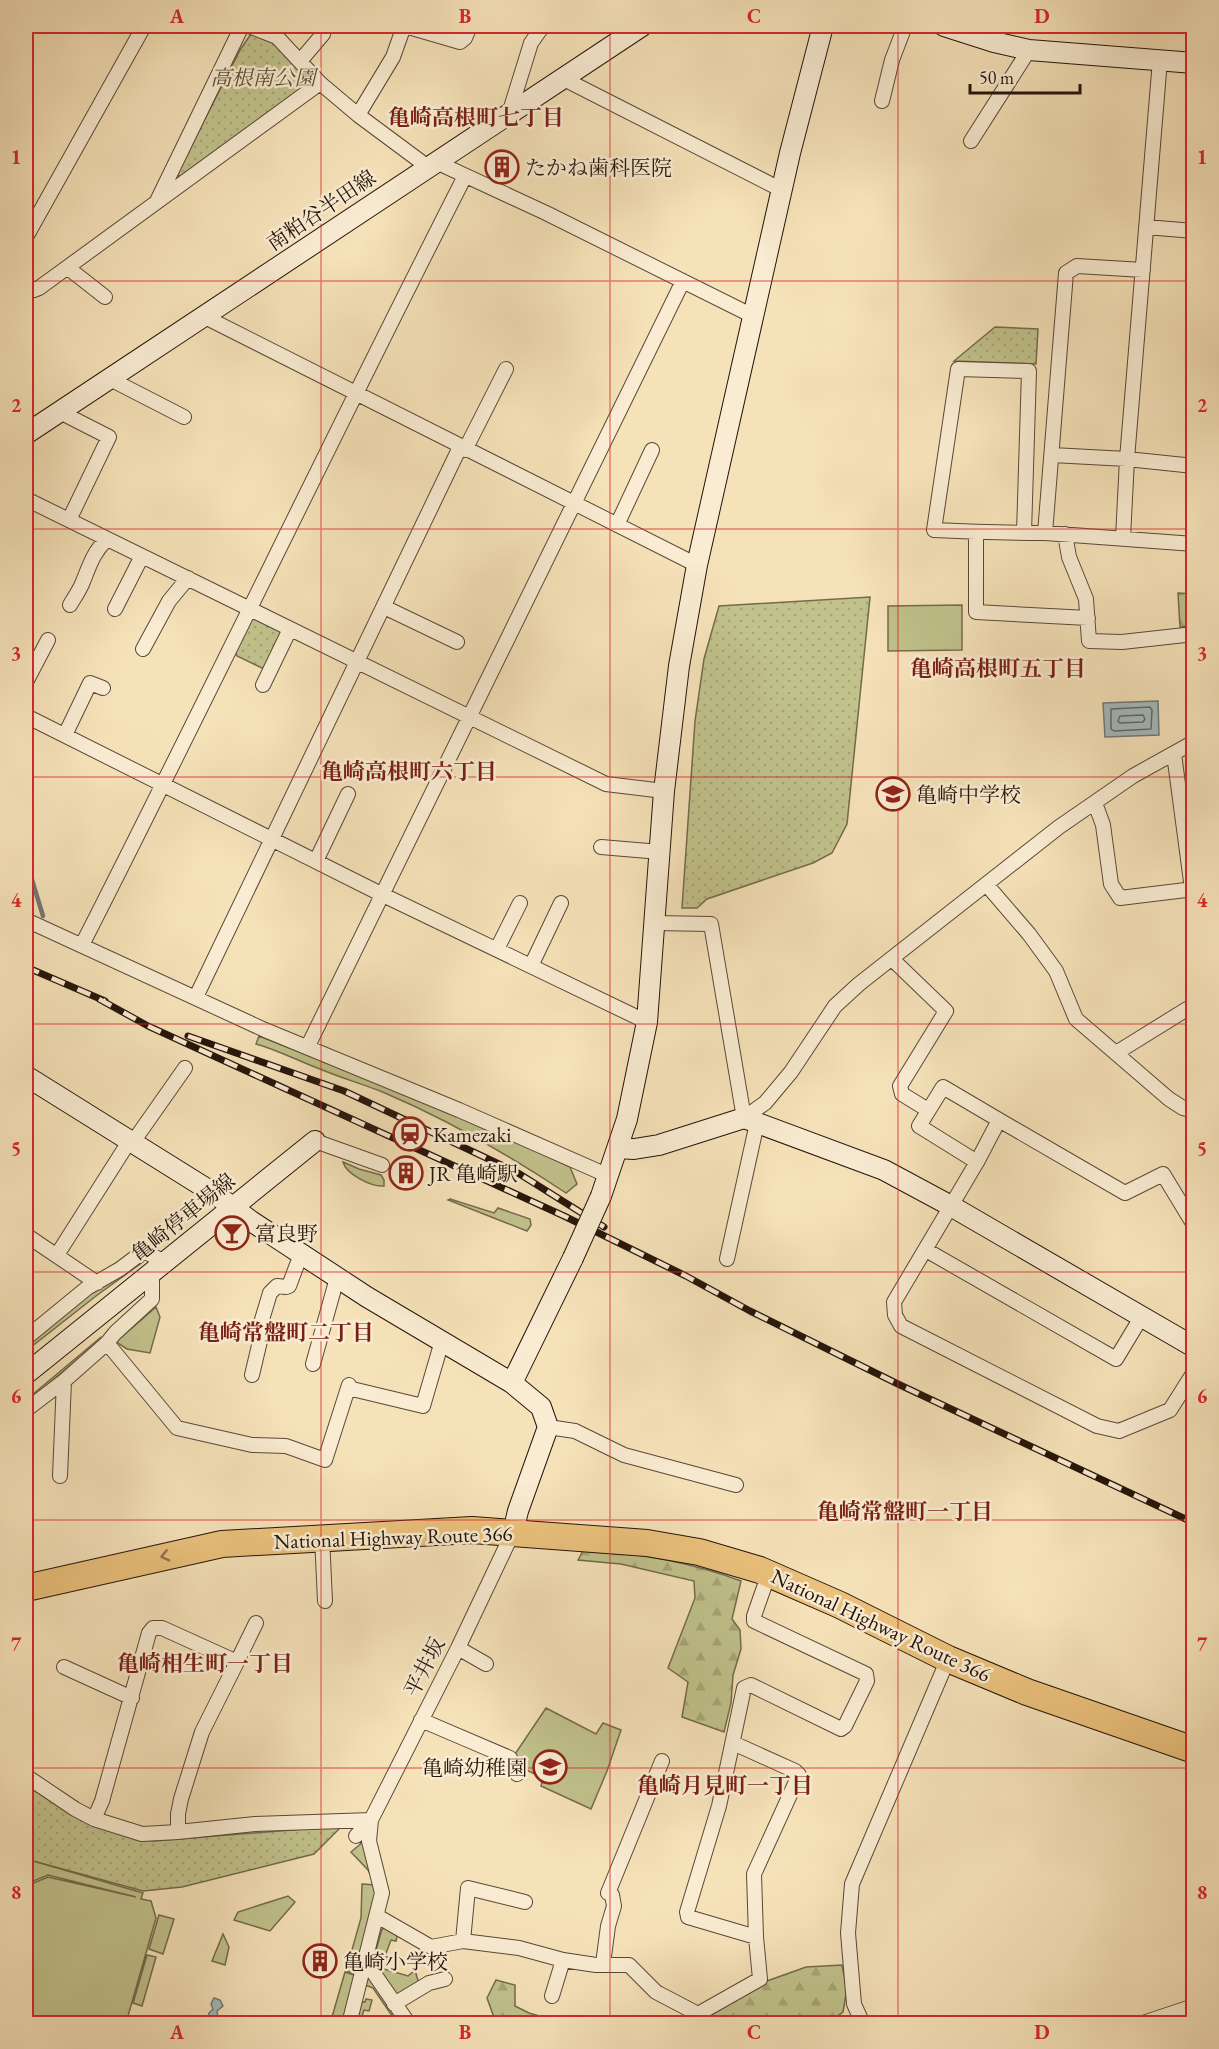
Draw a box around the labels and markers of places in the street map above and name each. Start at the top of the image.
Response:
building icon: たかね歯科医院 [484,149,520,185]
place label: たかね歯科医院 [525,154,672,181]
school or university icon: 亀崎中学校 [875,776,911,812]
place label: 亀崎中学校 [916,781,1021,808]
station icon: Kamezaki [392,1116,428,1152]
place label: Kamezaki [433,1121,512,1148]
building icon: JR 亀崎駅 [388,1155,424,1191]
place label: JR 亀崎駅 [427,1160,518,1187]
bar icon: 富良野 [214,1215,250,1251]
place label: 富良野 [255,1220,318,1247]
school or university icon: 亀崎幼稚園 [532,1749,568,1785]
place label: 亀崎幼稚園 [422,1754,527,1781]
building icon: 亀崎小学校 [302,1943,338,1979]
place label: 亀崎小学校 [343,1948,448,1975]

